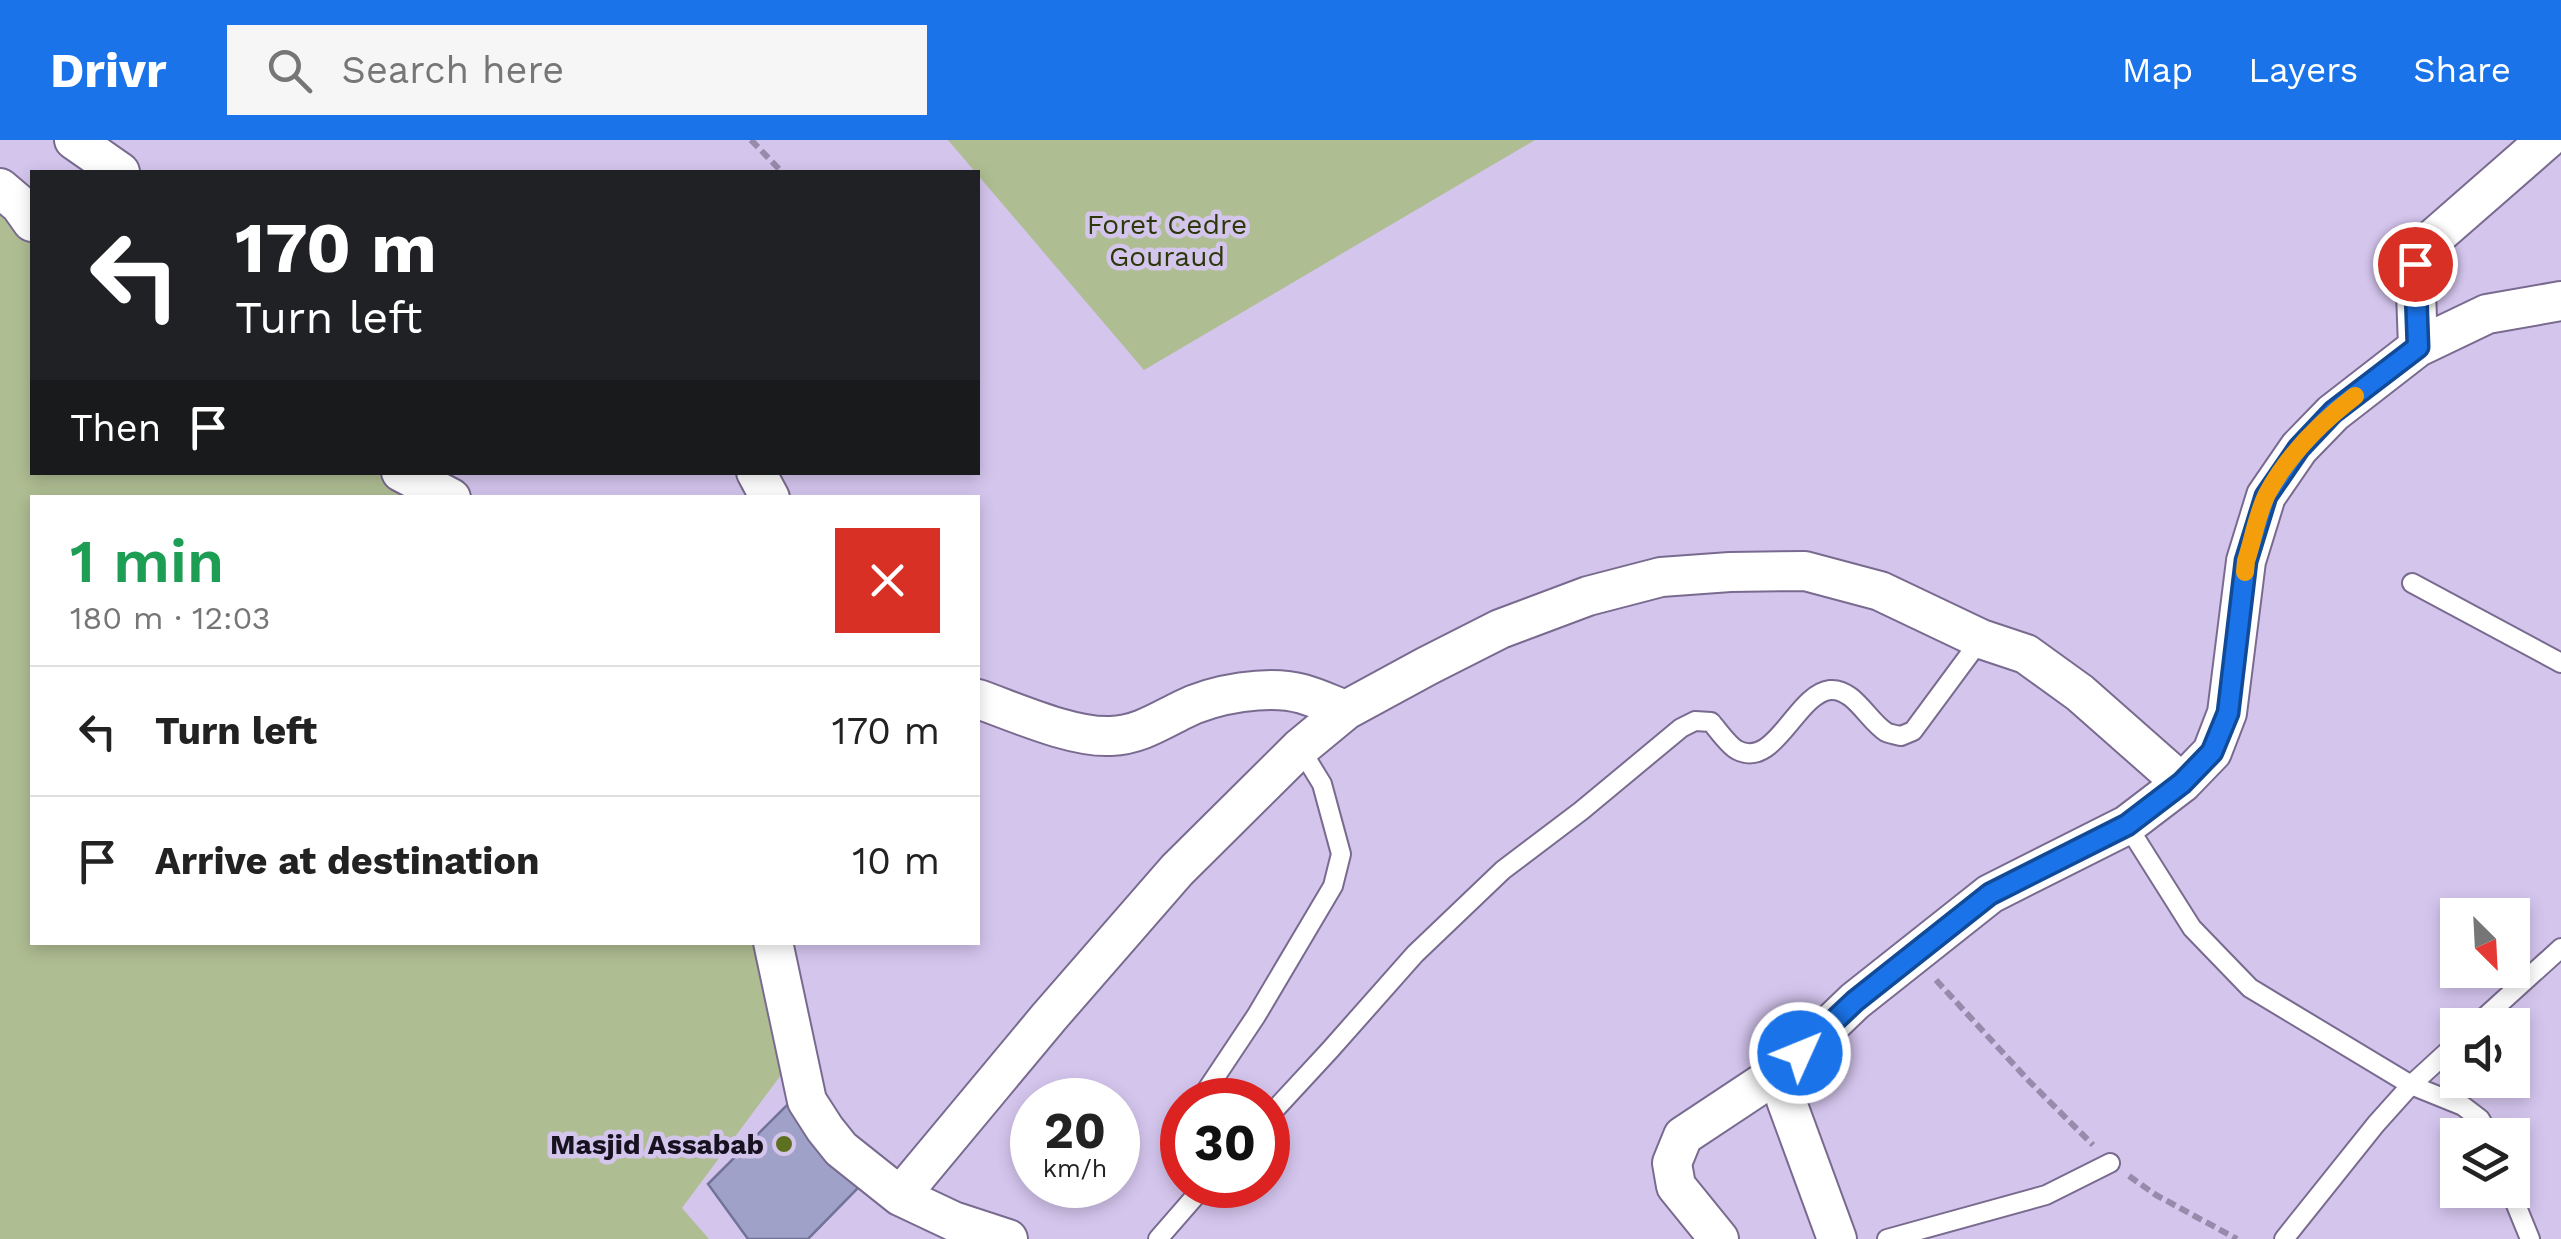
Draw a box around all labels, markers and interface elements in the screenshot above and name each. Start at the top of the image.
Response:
search box [227,25,927,115]
text: Drivr [50,42,167,99]
icon: search [262,43,317,98]
text: Search here [342,48,564,92]
text: Map [2122,49,2193,91]
text: Layers [2248,49,2358,91]
text: Share [2413,49,2511,91]
text: 170 m [235,207,437,289]
park label: Foret Cedre Gouraud [1087,208,1247,273]
icon: left [70,210,200,340]
pin [2373,222,2458,307]
icon: arrive [2388,237,2443,292]
text: Turn left [235,291,422,344]
icon: arrive [181,400,236,455]
text: Then [70,406,161,450]
text: 1 min [70,526,224,597]
button: close [835,528,940,633]
text: 180 m · 12:03 [70,599,270,637]
icon: left [70,704,125,759]
text: Turn left [155,709,317,753]
text: 170 m [832,709,940,753]
icon: arrive [70,834,125,889]
text: Arrive at destination [155,839,540,883]
text: 10 m [852,839,940,883]
north arrow [2440,898,2530,988]
map controls [2440,898,2530,1208]
position arrow [1748,1001,1852,1105]
button: sound [2440,1008,2530,1098]
speed limit sign: 30 [1160,1078,1290,1208]
text: 20 [1044,1101,1106,1160]
button: layers [2440,1118,2530,1208]
place label: Masjid Assabab [550,1128,764,1161]
marker: Masjid Assabab [773,1133,795,1155]
text: km/h [1043,1154,1107,1183]

